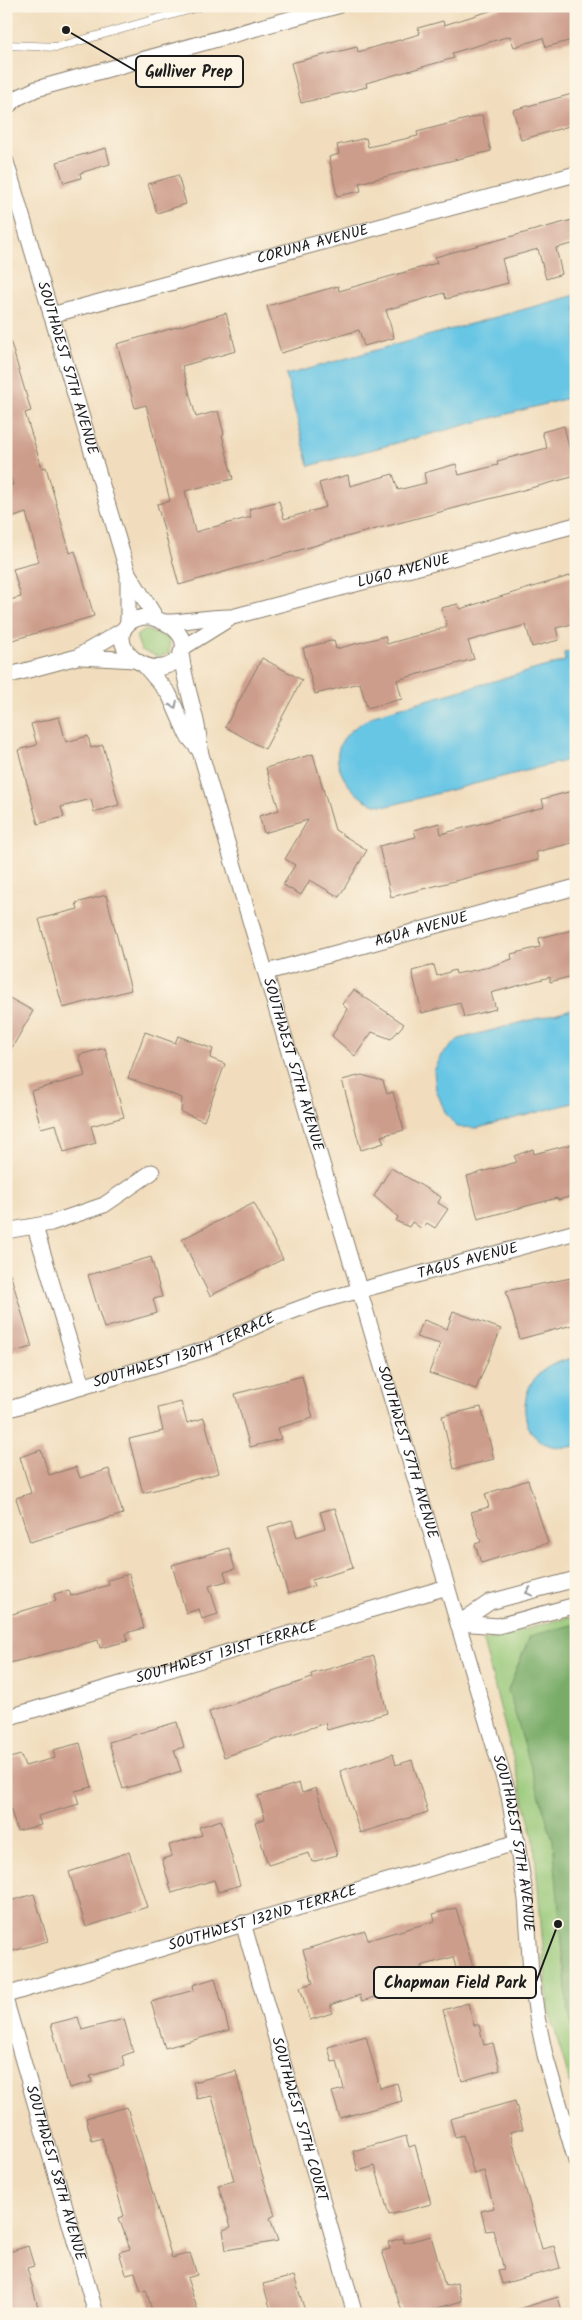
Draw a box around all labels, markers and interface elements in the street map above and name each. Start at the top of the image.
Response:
callout: Gulliver Prep [136,56,243,87]
text: Gulliver Prep [145,60,233,85]
street label: CORUNA AVENUE [254,218,373,271]
street label: SOUTHWEST 57TH AVENUE [30,279,105,459]
street label: LUGO AVENUE [355,547,454,595]
one-way arrow [168,700,178,709]
street label: AGUA AVENUE [372,905,472,954]
street label: SOUTHWEST 57TH AVENUE [256,975,330,1155]
street label: TAGUS AVENUE [415,1236,522,1286]
street label: SOUTHWEST 130TH TERRACE [90,1306,281,1395]
street label: SOUTHWEST 57TH AVENUE [370,1362,445,1543]
one-way arrow [525,1586,533,1596]
street label: SOUTHWEST 131ST TERRACE [133,1614,321,1691]
street label: SOUTHWEST 57TH AVENUE [485,1752,540,1934]
street label: SOUTHWEST 132ND TERRACE [165,1878,361,1958]
callout: Chapman Field Park [374,1967,536,1998]
text: Chapman Field Park [384,1971,527,1996]
street label: SOUTHWEST 57TH COURT [264,2034,335,2206]
street label: SOUTHWEST 58TH AVENUE [19,2082,92,2265]

